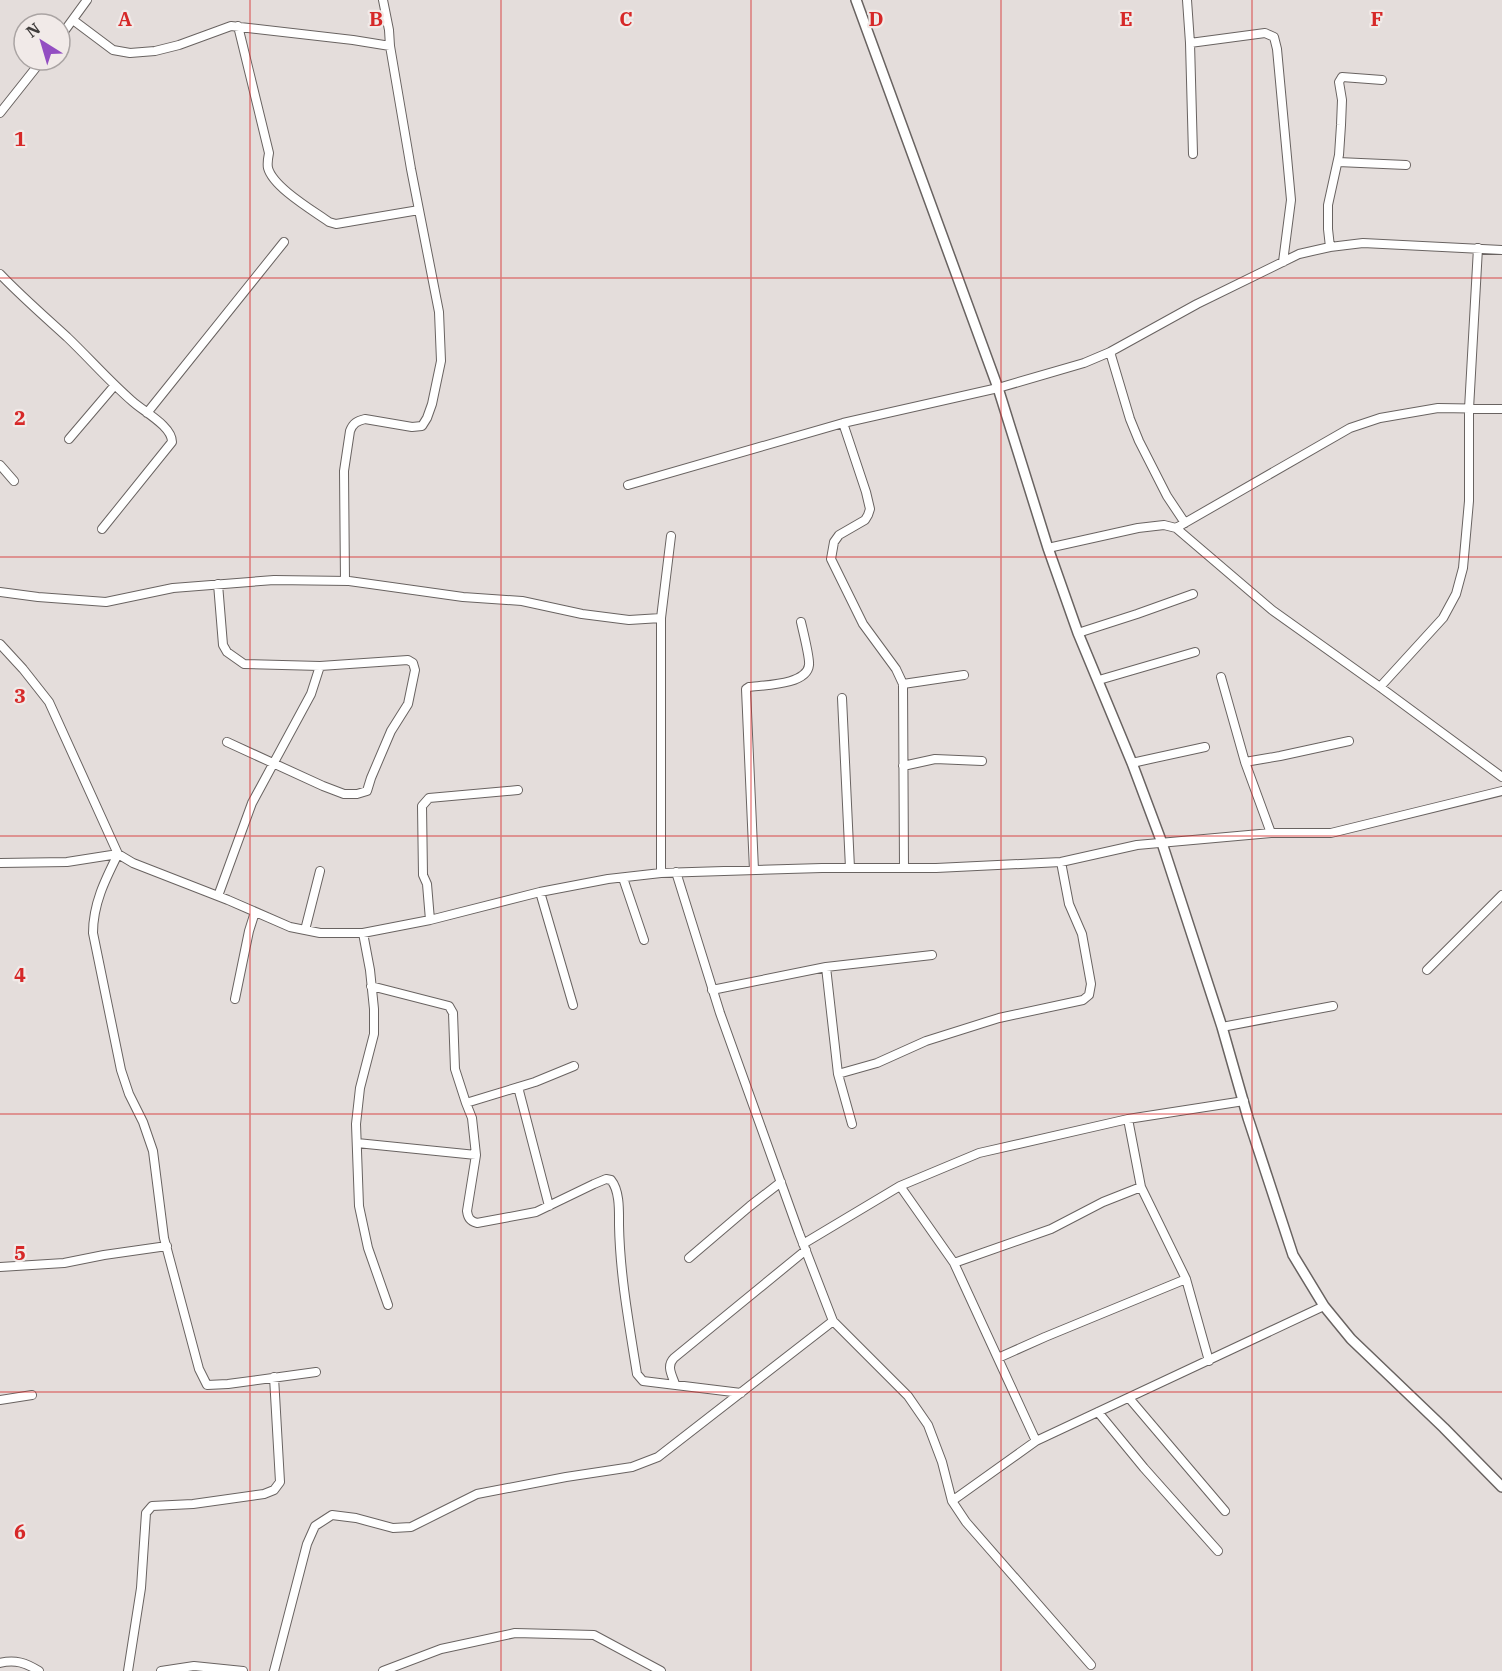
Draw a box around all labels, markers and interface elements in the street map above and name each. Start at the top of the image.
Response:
text: A [118,5,132,32]
text: B [369,5,383,32]
text: C [619,5,633,32]
text: D [868,5,884,32]
text: E [1119,5,1133,32]
text: F [1371,5,1383,32]
north arrow [12,12,72,72]
text: N [22,18,44,42]
text: 1 [14,125,26,152]
text: 2 [14,404,26,431]
text: 3 [14,682,26,709]
text: 4 [14,961,26,988]
text: 5 [14,1239,26,1266]
text: 6 [14,1518,26,1545]

